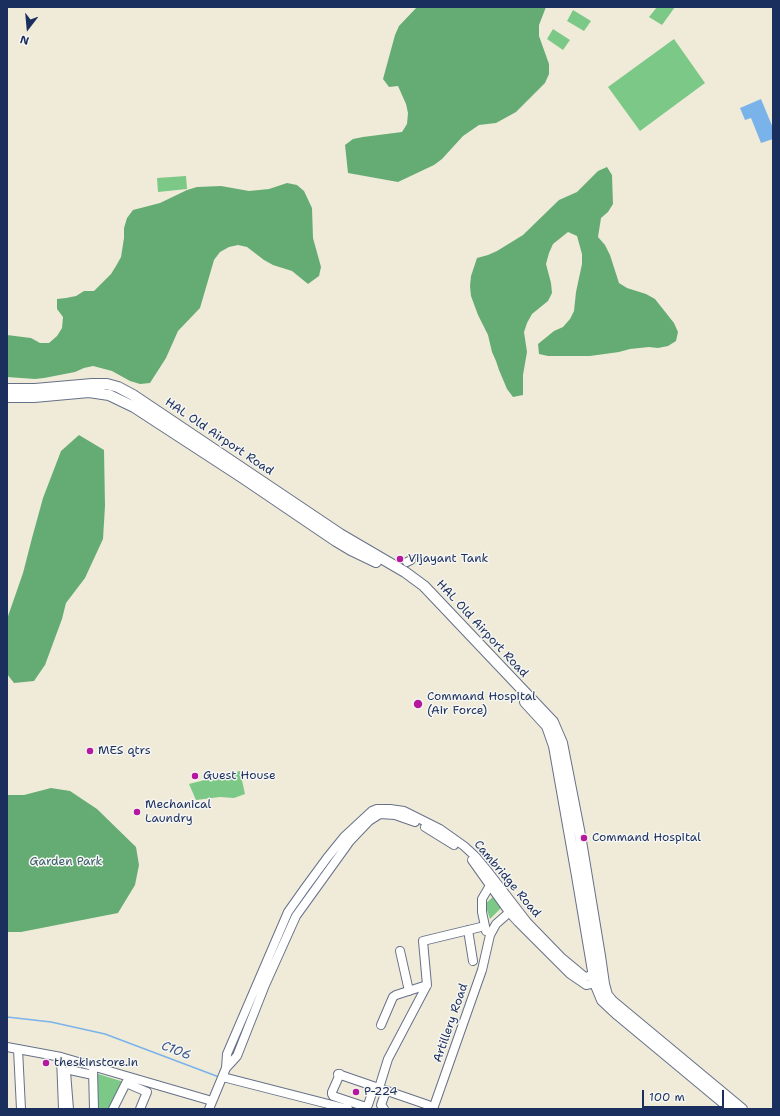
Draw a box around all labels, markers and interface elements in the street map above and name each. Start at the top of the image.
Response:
north arrow [8,8,48,48]
text: N [18,32,31,48]
street label: HAL Old Airport Road [162,395,276,479]
place label: Vijayant Tank [408,552,488,566]
marker: Vijayant Tank [395,554,405,564]
street label: HAL Old Airport Road [433,577,531,681]
place label: Command Hospital (Air Force) [427,690,536,718]
marker: Command Hospital (Air Force) [412,698,424,710]
place label: MES qtrs [98,744,151,758]
marker: MES qtrs [85,746,95,756]
place label: Guest House [203,769,276,783]
marker: Guest House [190,771,200,781]
place label: Mechanical Laundry [145,798,211,826]
marker: Mechanical Laundry [132,807,142,817]
place label: Command Hospital [592,831,701,845]
marker: Command Hospital [579,833,589,843]
street label: Cambridge Road [471,838,543,920]
park label: Garden Park [30,855,102,869]
street label: Artillery Road [431,982,471,1064]
water label: C106 [159,1038,193,1064]
place label: theskinstore.in [54,1056,138,1070]
marker: theskinstore.in [41,1058,51,1068]
scale bar [644,1082,726,1108]
place label: P-224 [364,1085,398,1099]
marker: P-224 [351,1087,361,1097]
text: 100 m [649,1089,685,1105]

